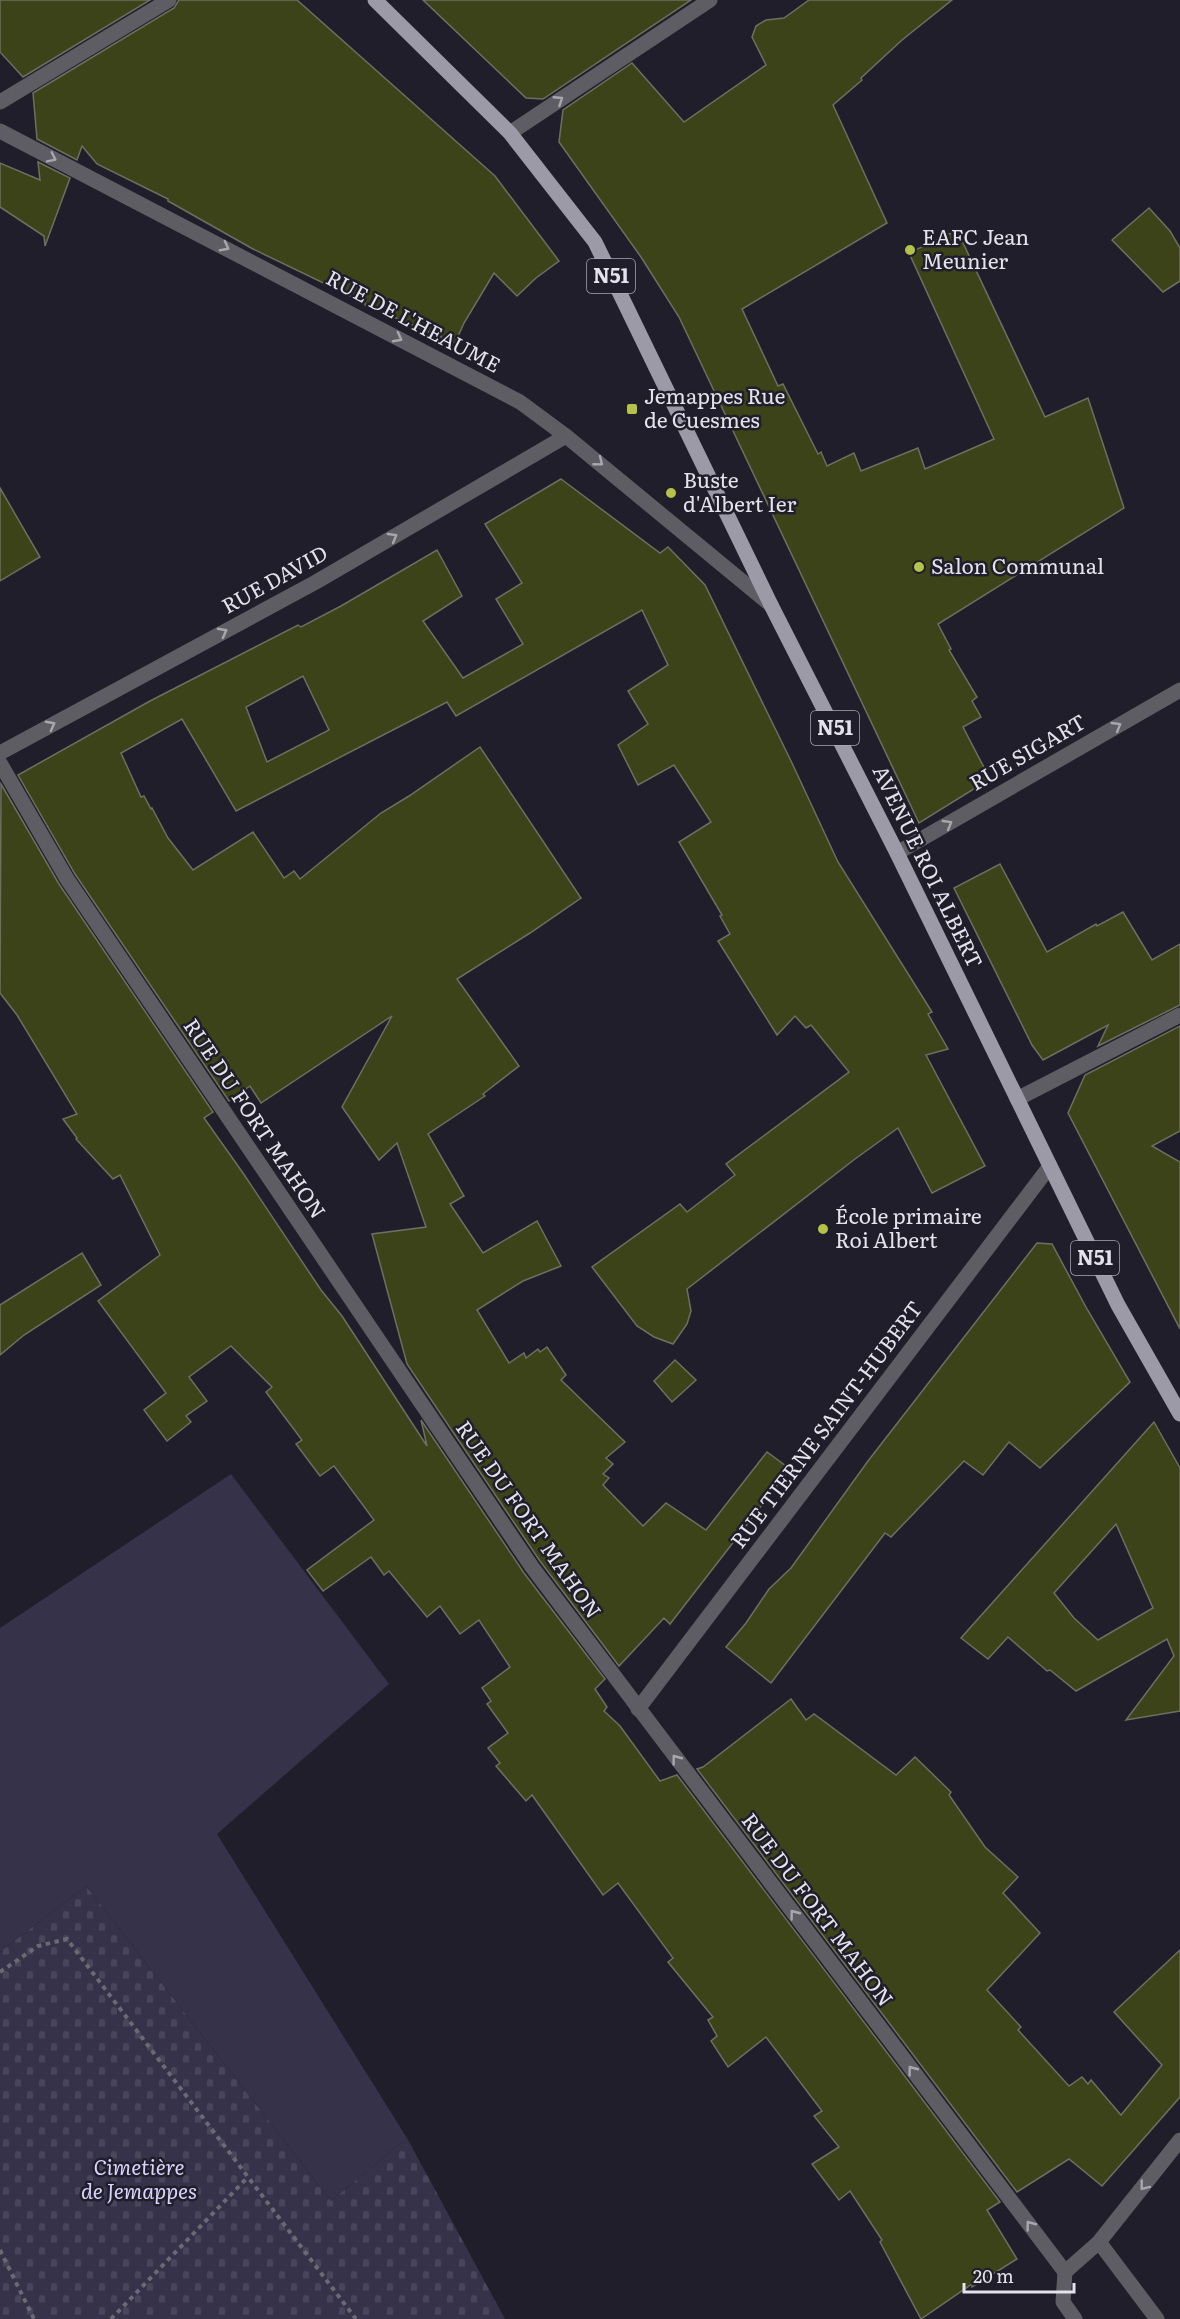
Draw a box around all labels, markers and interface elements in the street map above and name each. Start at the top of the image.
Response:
one-way arrow [552,97,563,108]
one-way arrow [46,151,57,163]
place label: EAFC Jean Meunier [922,220,1029,275]
one-way arrow [219,240,230,252]
marker: EAFC Jean Meunier [903,243,917,257]
road number: N51 [587,259,635,293]
street label: RUE DE L'HEAUME [321,261,507,379]
one-way arrow [392,331,402,342]
place label: Jemappes Rue de Cuesmes [644,379,786,434]
marker: Jemappes Rue de Cuesmes [625,402,639,416]
one-way arrow [592,455,603,466]
place label: Buste d'Albert Ier [683,463,796,518]
marker: Buste d'Albert Ier [664,486,678,500]
one-way arrow [387,532,397,544]
street label: RUE DAVID [215,536,332,620]
place label: Salon Communal [931,549,1104,580]
marker: Salon Communal [912,560,926,574]
one-way arrow [217,628,227,639]
street label: RUE SIGART [963,705,1091,797]
road number: N51 [811,711,859,745]
one-way arrow [45,721,56,732]
one-way arrow [1111,722,1121,734]
street label: AVENUE ROI ALBERT [867,759,992,973]
one-way arrow [942,820,952,831]
street label: RUE DU FORT MAHON [177,1011,335,1224]
place label: École primaire Roi Albert [835,1199,982,1254]
marker: École primaire Roi Albert [816,1222,830,1236]
road number: N51 [1071,1241,1119,1275]
street label: RUE TIERNE SAINT-HUBERT [722,1293,928,1554]
street label: RUE DU FORT MAHON [450,1413,610,1624]
one-way arrow [673,1755,684,1766]
street label: RUE DU FORT MAHON [736,1805,902,2012]
one-way arrow [791,1910,802,1921]
one-way arrow [908,2065,919,2076]
park label: Cimetière de Jemappes [81,2150,197,2205]
one-way arrow [1140,2179,1151,2190]
one-way arrow [1026,2221,1037,2232]
scale bar [964,2256,1074,2294]
text: 20 m [973,2262,1014,2289]

